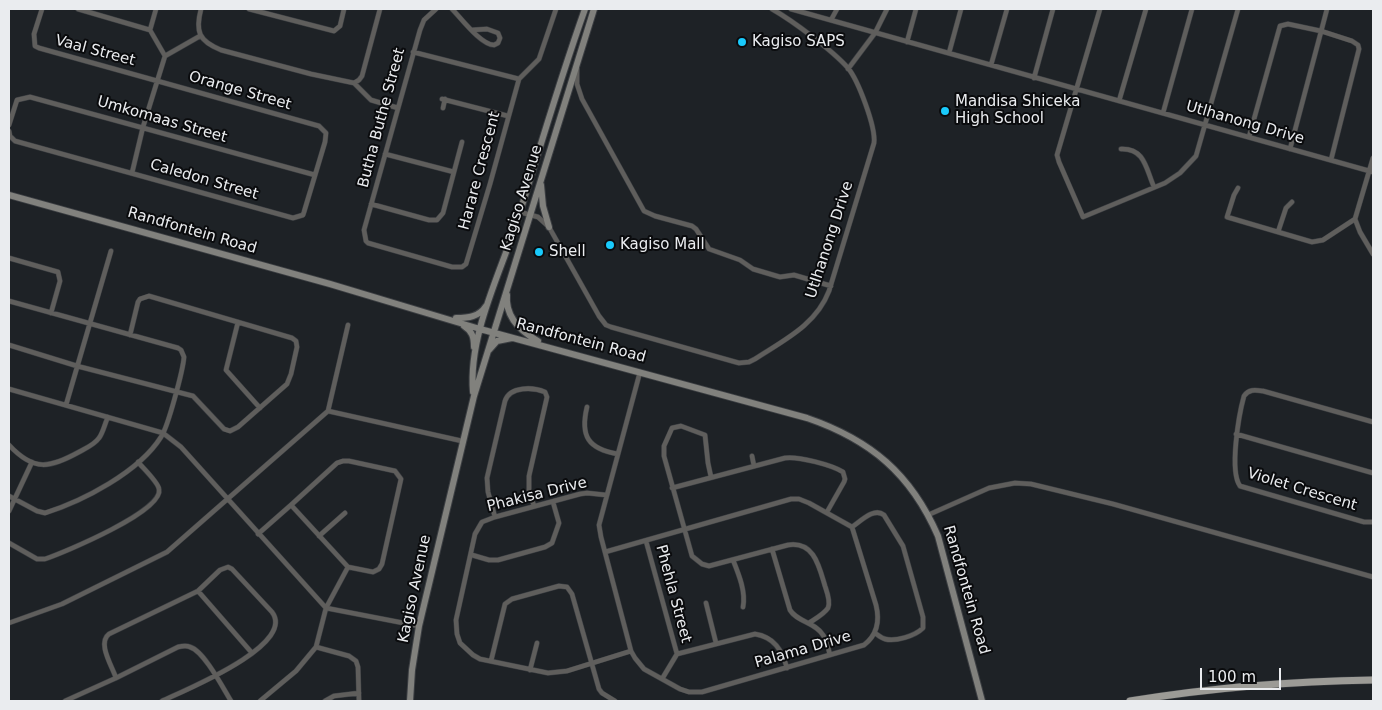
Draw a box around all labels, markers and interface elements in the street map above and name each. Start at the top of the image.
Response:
street label: Vaal Street [53,32,137,70]
place label: Kagiso SAPS [752,33,845,51]
marker: Kagiso SAPS [736,36,748,48]
street label: Butha Buthe Street [355,46,409,190]
street label: Orange Street [187,68,293,114]
street label: Umkomaas Street [95,93,229,147]
place label: Mandisa Shiceka High School [955,93,1080,128]
street label: Utlhanong Drive [1184,98,1306,148]
marker: Mandisa Shiceka High School [939,105,951,117]
street label: Harare Crescent [456,110,504,232]
street label: Kagiso Avenue [497,143,547,253]
street label: Caledon Street [148,156,260,204]
street label: Utlhanong Drive [803,179,857,301]
street label: Randfontein Road [125,204,259,258]
place label: Kagiso Mall [620,236,705,254]
marker: Kagiso Mall [604,239,616,251]
place label: Shell [549,243,586,261]
marker: Shell [533,246,545,258]
street label: Randfontein Road [514,315,648,367]
street label: Violet Crescent [1245,465,1359,515]
street label: Phakisa Drive [485,474,589,516]
street label: Randfontein Road [939,523,993,657]
street label: Kagiso Avenue [395,533,435,645]
street label: Phehla Street [651,543,695,645]
street label: Palama Drive [753,628,853,672]
scale bar [1202,658,1283,690]
text: 100 m [1208,668,1256,686]

